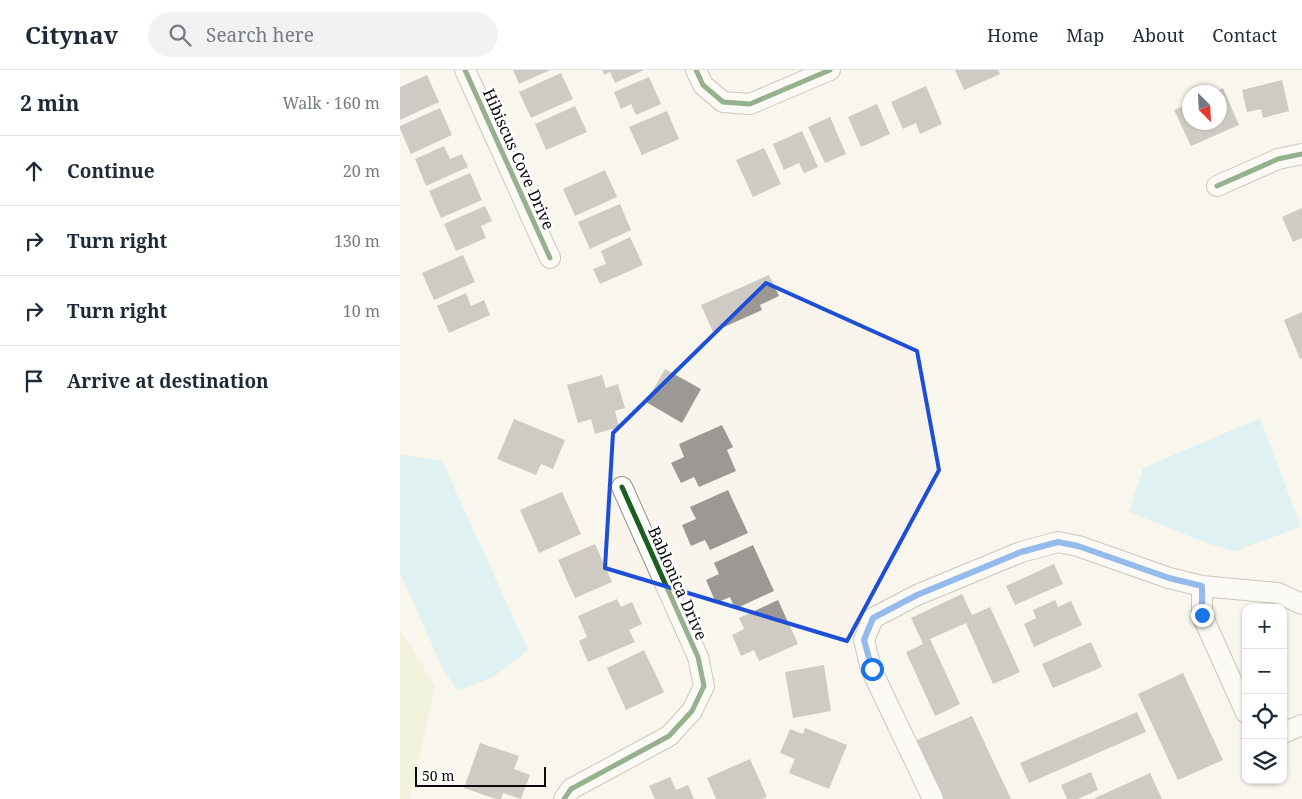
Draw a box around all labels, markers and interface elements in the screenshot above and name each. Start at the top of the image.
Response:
search box [148,12,498,57]
text: Citynav [25,18,118,51]
icon: search [166,21,194,49]
text: Search here [206,22,314,48]
text: Home [987,23,1038,47]
text: Map [1066,23,1104,47]
text: About [1132,23,1184,47]
text: Contact [1212,23,1277,47]
street label: Hibiscus Cove Drive [478,85,560,233]
north arrow [1182,85,1227,130]
text: 2 min [20,89,79,117]
text: Walk · 160 m [283,92,380,114]
icon: ahead [20,157,48,185]
text: Continue [67,158,155,184]
text: 20 m [343,160,380,182]
icon: right [20,227,48,255]
text: Turn right [67,228,167,254]
text: 130 m [334,230,380,252]
icon: right [20,297,48,325]
text: Turn right [67,298,167,324]
text: 10 m [343,300,380,322]
icon: arrive [20,367,48,395]
text: Arrive at destination [67,368,269,394]
street label: Bablonica Drive [643,523,713,643]
route end [1191,604,1214,627]
map controls [1242,604,1287,784]
button: + [1242,604,1287,649]
button: − [1242,649,1287,694]
route start [861,658,884,681]
button: locate [1242,694,1287,739]
button: layers [1242,739,1287,784]
scale bar [415,764,546,787]
text: 50 m [422,766,455,785]

